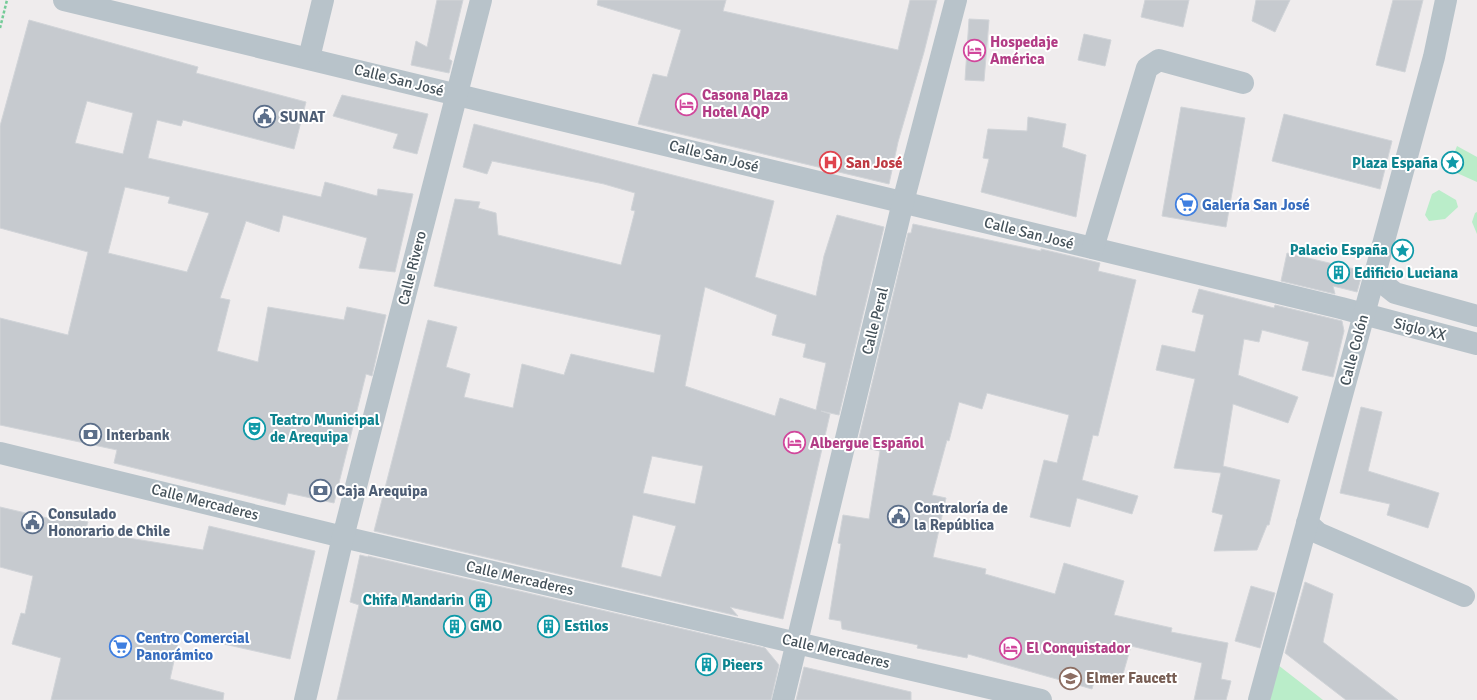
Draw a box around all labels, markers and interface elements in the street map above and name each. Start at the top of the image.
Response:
place label: Hospedaje América [990,33,1058,68]
hotel icon: Hospedaje América [962,38,988,64]
street label: Calle San José [352,60,446,100]
place label: Casona Plaza Hotel AQP [702,86,789,121]
hotel icon: Casona Plaza Hotel AQP [673,91,699,117]
public building icon: SUNAT [252,104,278,130]
place label: SUNAT [280,108,326,126]
street label: Calle San José [667,136,761,176]
hospital icon: San José [817,150,843,176]
place icon: Plaza España [1440,150,1466,176]
place label: San José [846,154,903,172]
place label: Plaza España [1352,154,1438,172]
supermarket icon: Galería San José [1173,192,1199,218]
place label: Galería San José [1202,196,1310,214]
street label: Calle San José [982,213,1076,253]
street label: Calle Rivero [394,229,430,307]
place icon: Palacio España [1390,237,1416,263]
place label: Palacio España [1290,241,1388,259]
building icon: Edificio Luciana [1325,260,1351,286]
place label: Edificio Luciana [1354,264,1458,282]
street label: Calle Peral [858,285,892,357]
street label: Calle Colón [1336,312,1372,388]
street label: Siglo XX [1392,314,1448,344]
place label: Teatro Municipal de Arequipa [270,411,380,446]
theatre icon: Teatro Municipal de Arequipa [242,416,268,442]
bank icon: Interbank [78,422,104,448]
place label: Interbank [106,426,170,444]
hotel icon: Albergue Español [781,430,807,456]
place label: Albergue Español [810,434,924,452]
bank icon: Caja Arequipa [308,478,334,504]
street label: Calle Mercaderes [149,480,261,524]
place label: Caja Arequipa [336,482,428,500]
place label: Contraloría de la República [914,499,1008,534]
public building icon: Contraloría de la República [885,504,911,530]
place label: Consulado Honorario de Chile [48,505,170,540]
public building icon: Consulado Honorario de Chile [20,510,46,536]
street label: Calle Mercaderes [464,557,576,599]
building icon: Chifa Mandarin [467,587,493,613]
place label: Chifa Mandarin [363,591,464,609]
building icon: GMO [442,613,468,639]
building icon: Estilos [536,613,562,639]
place label: GMO [470,617,502,635]
place label: Estilos [564,617,609,635]
place label: Centro Comercial Panorámico [136,629,250,664]
street label: Calle Mercaderes [780,630,892,672]
supermarket icon: Centro Comercial Panorámico [108,634,134,660]
hotel icon: El Conquistador [997,635,1023,661]
place label: El Conquistador [1026,639,1130,657]
building icon: Pieers [694,652,720,678]
place label: Pieers [722,656,763,674]
school or university icon: Elmer Faucett [1058,665,1084,691]
place label: Elmer Faucett [1086,669,1178,687]

